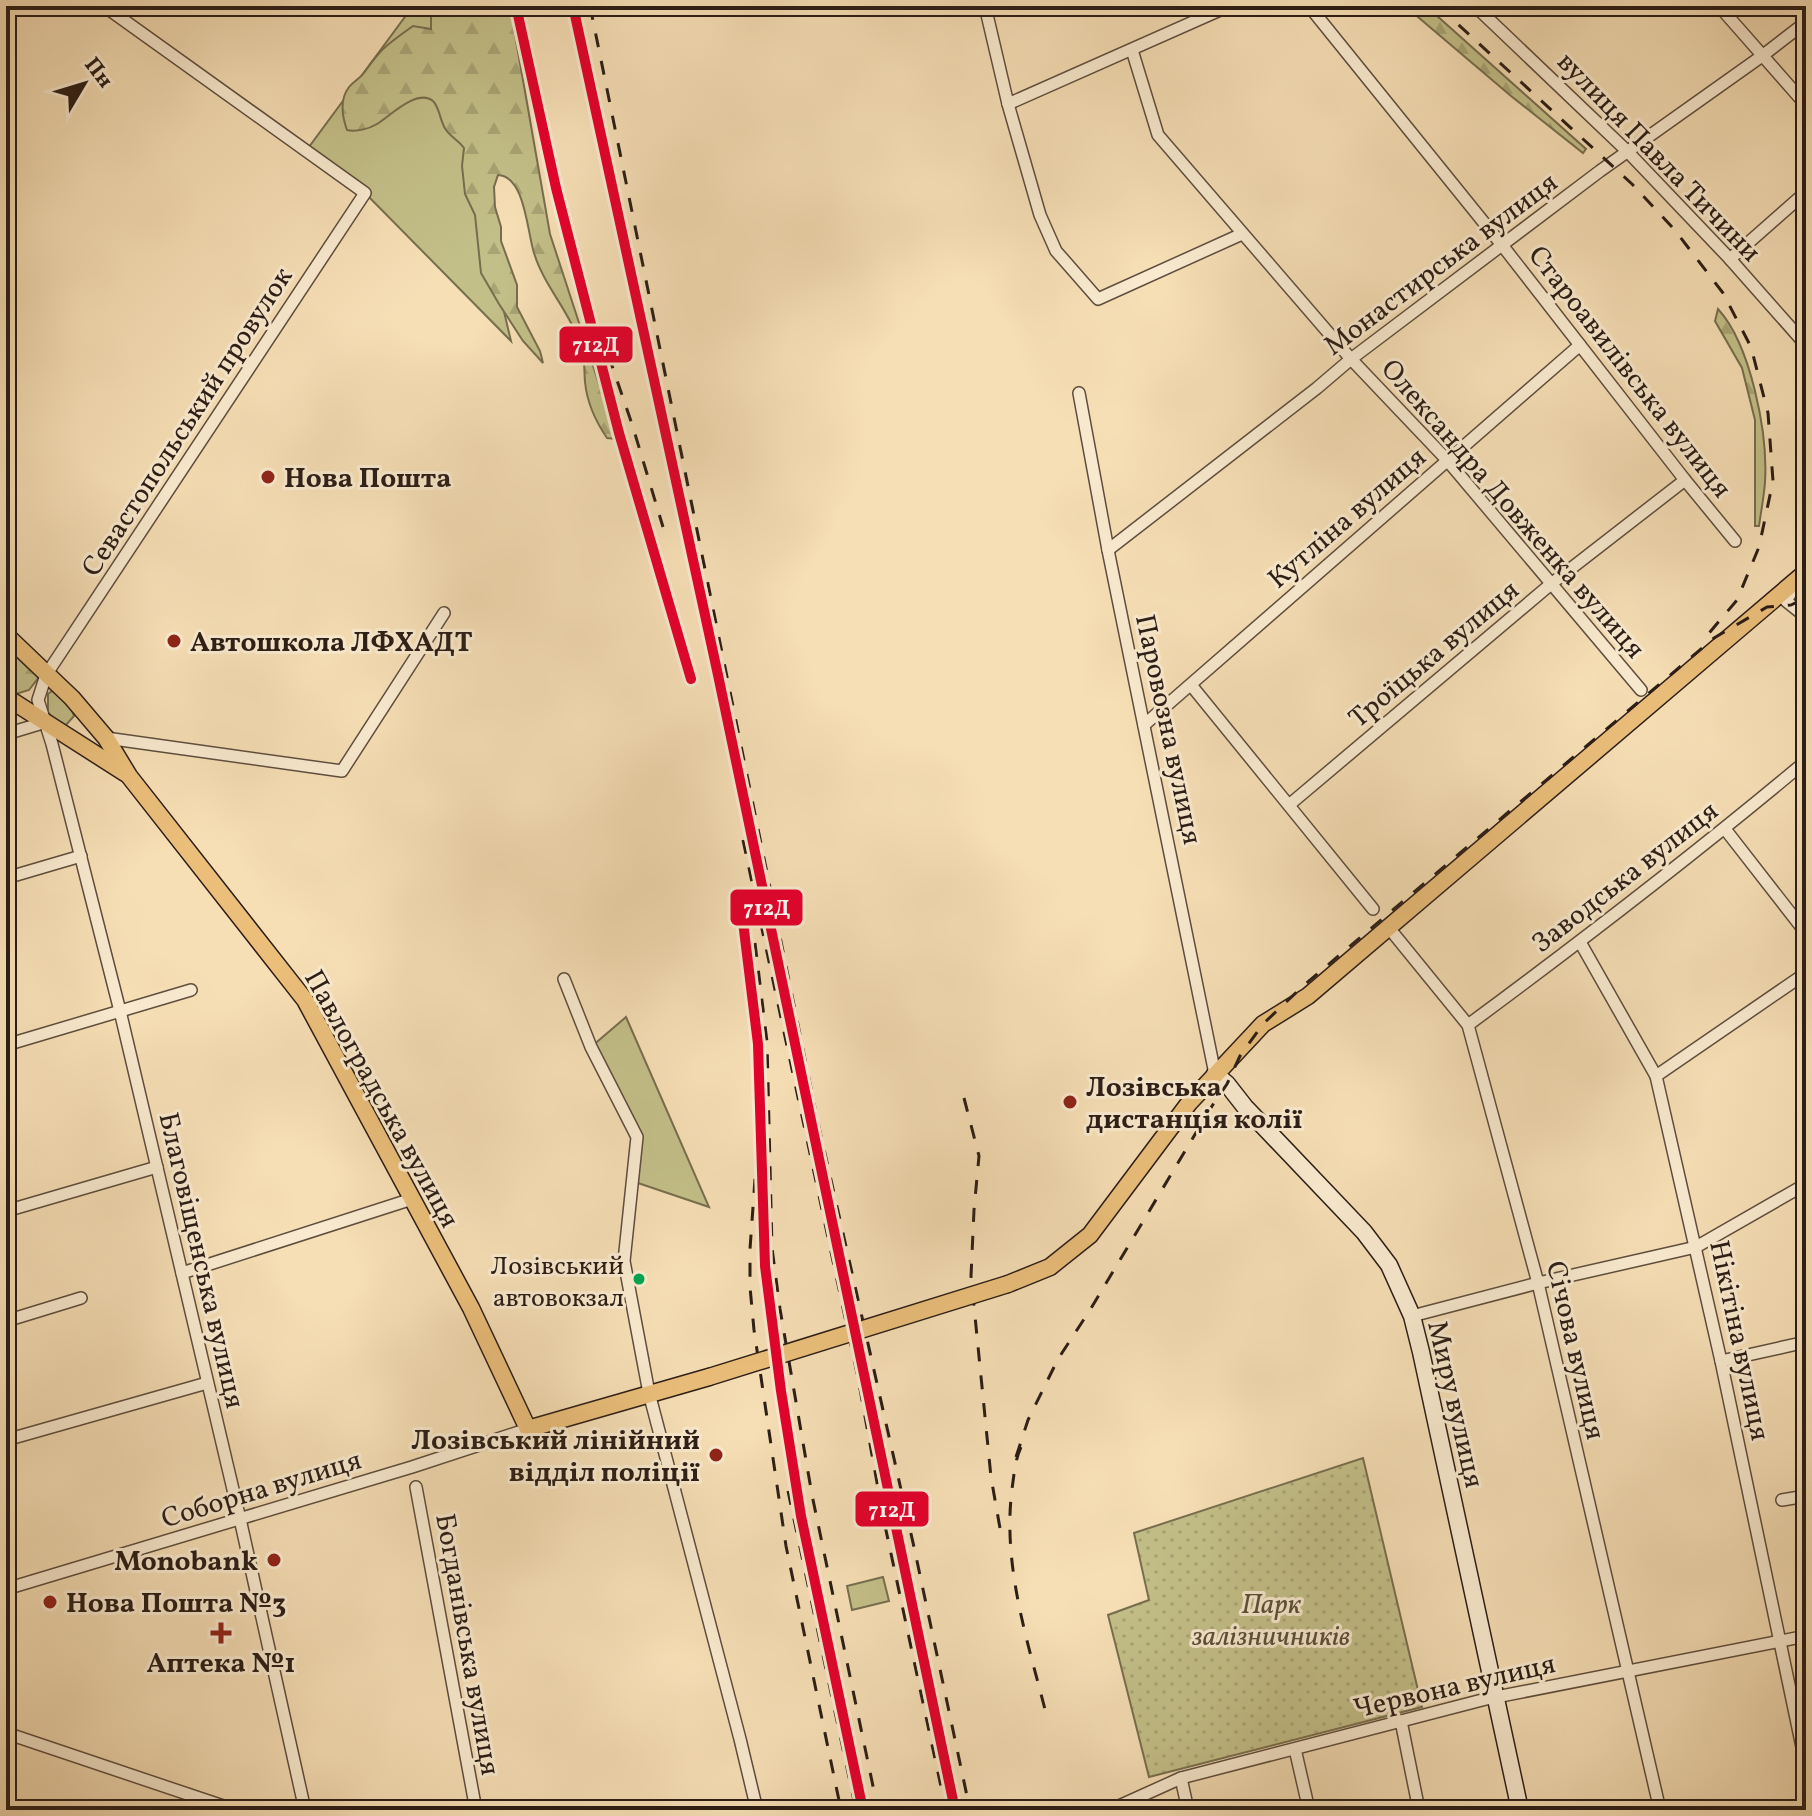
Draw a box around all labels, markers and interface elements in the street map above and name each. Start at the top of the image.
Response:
north arrow [44,44,124,124]
street label: вулиця Павла Тичини [1547,44,1769,272]
text: Пн [76,51,120,95]
street label: Монастирська вулиця [1317,164,1566,366]
street label: Староавилівська вулиця [1518,238,1740,507]
street label: Севастопольський провулок [73,260,303,585]
line badge: 712Д [558,325,634,364]
text: 712Д [572,331,620,362]
street label: Олександра Довженка вулиця [1371,351,1653,668]
street label: Кутліна вулиця [1260,439,1435,599]
place label: Нова Пошта [284,460,452,499]
marker: Нова Пошта [259,468,277,486]
street label: Троїцька вулиця [1341,572,1528,738]
street label: Паровозна вулиця [1124,611,1211,848]
place label: Автошкола ЛФХАДТ [190,624,473,663]
marker: Автошкола ЛФХАДТ [165,632,183,650]
street label: Заводська вулиця [1524,793,1727,963]
line badge: 712Д [729,888,804,927]
text: 712Д [743,894,791,925]
street label: Павлоградська вулиця [294,963,468,1235]
place label: Лозівська дистанція колії [1086,1069,1302,1140]
marker: Лозівська дистанція колії [1061,1093,1079,1111]
street label: Благовіщенська вулиця [147,1109,254,1412]
street label: Нікітіна вулиця [1698,1237,1779,1444]
place label: Лозівський автовокзал [491,1249,624,1317]
street label: Січова вулиця [1535,1257,1614,1444]
marker: Лозівський автовокзал [631,1271,647,1287]
street label: Миру вулиця [1416,1317,1493,1492]
place label: Лозівський лінійний відділ поліції [411,1422,700,1493]
street label: Соборна вулиця [157,1441,367,1539]
marker: Лозівський лінійний відділ поліції [707,1446,725,1464]
line badge: 712Д [854,1490,930,1528]
text: 712Д [868,1496,916,1527]
street label: Богданівська вулиця [424,1510,509,1778]
place label: Monobank [114,1543,258,1582]
marker: Monobank [265,1551,283,1569]
place label: Нова Пошта №3 [66,1585,286,1624]
park label: Парк залізничників [1192,1586,1350,1657]
marker: Нова Пошта №3 [41,1593,59,1611]
marker: Аптека №1 [212,1624,230,1642]
place label: Аптека №1 [146,1645,296,1684]
street label: Червона вулиця [1350,1645,1559,1730]

